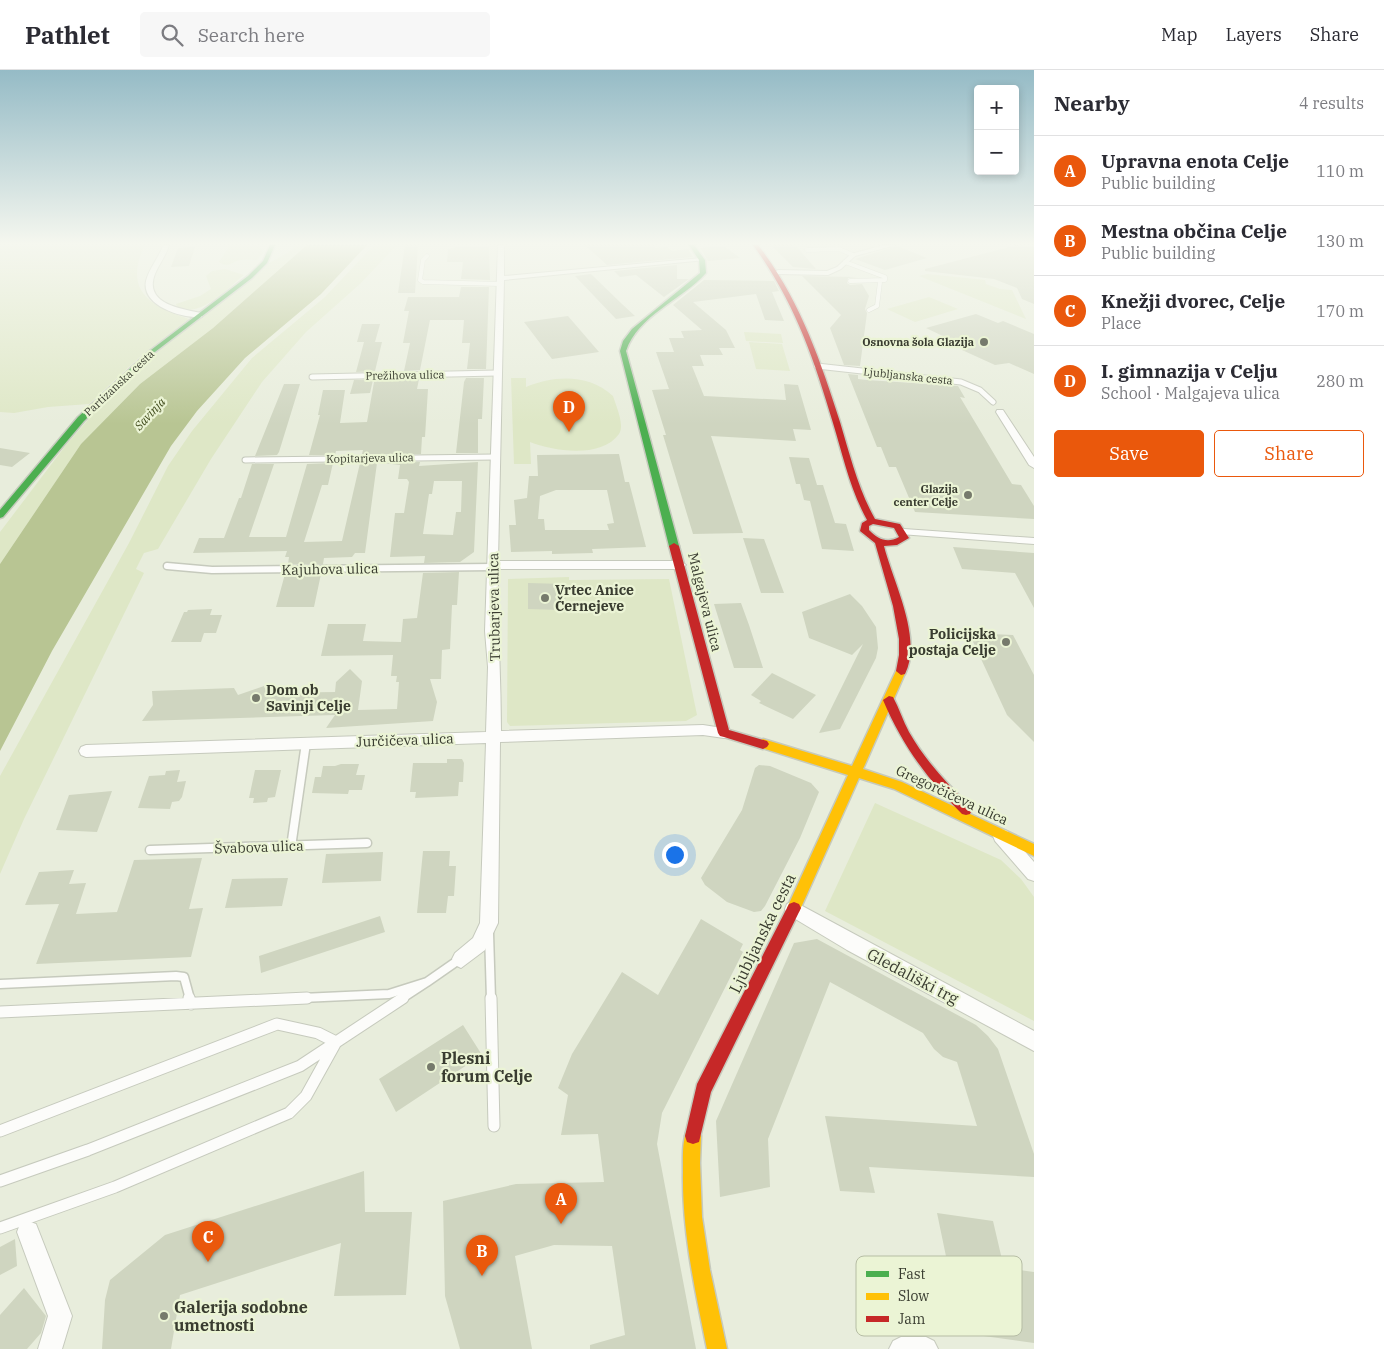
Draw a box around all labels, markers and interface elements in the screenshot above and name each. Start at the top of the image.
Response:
search box [140,12,490,57]
text: Pathlet [25,19,110,51]
icon: search [158,21,186,49]
text: Search here [198,23,305,47]
text: Map [1161,23,1198,46]
text: Layers [1226,23,1282,46]
text: Share [1310,23,1359,46]
map controls [974,85,1019,175]
button: + [974,85,1019,130]
text: Nearby [1054,89,1130,117]
text: 4 results [1299,93,1364,113]
button: − [974,130,1019,175]
text: Upravna enota Celje [1101,149,1289,173]
text: A [1064,161,1076,181]
text: 110 m [1316,161,1364,181]
text: Public building [1101,173,1215,193]
text: Mestna občina Celje [1101,219,1287,243]
text: B [1064,231,1076,251]
text: 130 m [1316,231,1364,251]
text: Public building [1101,243,1215,263]
text: Knežji dvorec, Celje [1101,289,1285,313]
text: C [1065,301,1075,321]
text: 170 m [1316,301,1364,321]
text: Place [1101,313,1141,333]
place label: Osnovna šola Glazija [862,335,974,349]
marker: Osnovna šola Glazija [978,336,990,348]
street label: Partizanska cesta [81,347,157,419]
text: I. gimnazija v Celju [1101,359,1278,383]
street label: Ljubljanska cesta [863,364,953,388]
street label: Prežihova ulica [365,367,445,383]
text: D [1064,371,1076,391]
text: 280 m [1316,371,1364,391]
text: School · Malgajeva ulica [1101,383,1280,403]
pin: D [553,391,585,432]
water label: Savinja [130,394,169,434]
button: Save [1054,430,1204,477]
button: Share [1214,430,1364,477]
street label: Kopitarjeva ulica [326,450,414,466]
place label: Glazija center Celje [894,482,958,509]
marker: Glazija center Celje [962,489,974,501]
street label: Malgajeva ulica [684,551,726,654]
street label: Trubarjeva ulica [484,552,504,661]
street label: Kajuhova ulica [281,559,379,579]
place label: Vrtec Anice Černejeve [555,581,634,615]
marker: Vrtec Anice Černejeve [539,592,551,604]
place label: Policijska postaja Celje [909,625,996,659]
marker: Policijska postaja Celje [1000,636,1012,648]
place label: Dom ob Savinji Celje [266,681,351,715]
marker: Dom ob Savinji Celje [250,692,262,704]
street label: Jurčičeva ulica [356,729,454,751]
street label: Gregorčičeva ulica [893,761,1011,829]
street label: Švabova ulica [214,835,304,858]
your location [662,842,688,868]
street label: Ljubljanska cesta [724,870,800,996]
street label: Gledališki trg [864,944,962,1009]
place label: Plesni forum Celje [441,1048,533,1086]
marker: Plesni forum Celje [425,1061,437,1073]
pin: A [545,1183,577,1224]
pin: C [192,1221,224,1262]
pin: B [466,1235,498,1276]
legend [856,1256,1022,1336]
text: Fast [898,1265,926,1283]
text: Slow [898,1287,929,1305]
place label: Galerija sodobne umetnosti [174,1297,308,1335]
marker: Galerija sodobne umetnosti [158,1310,170,1322]
text: Jam [898,1310,925,1328]

